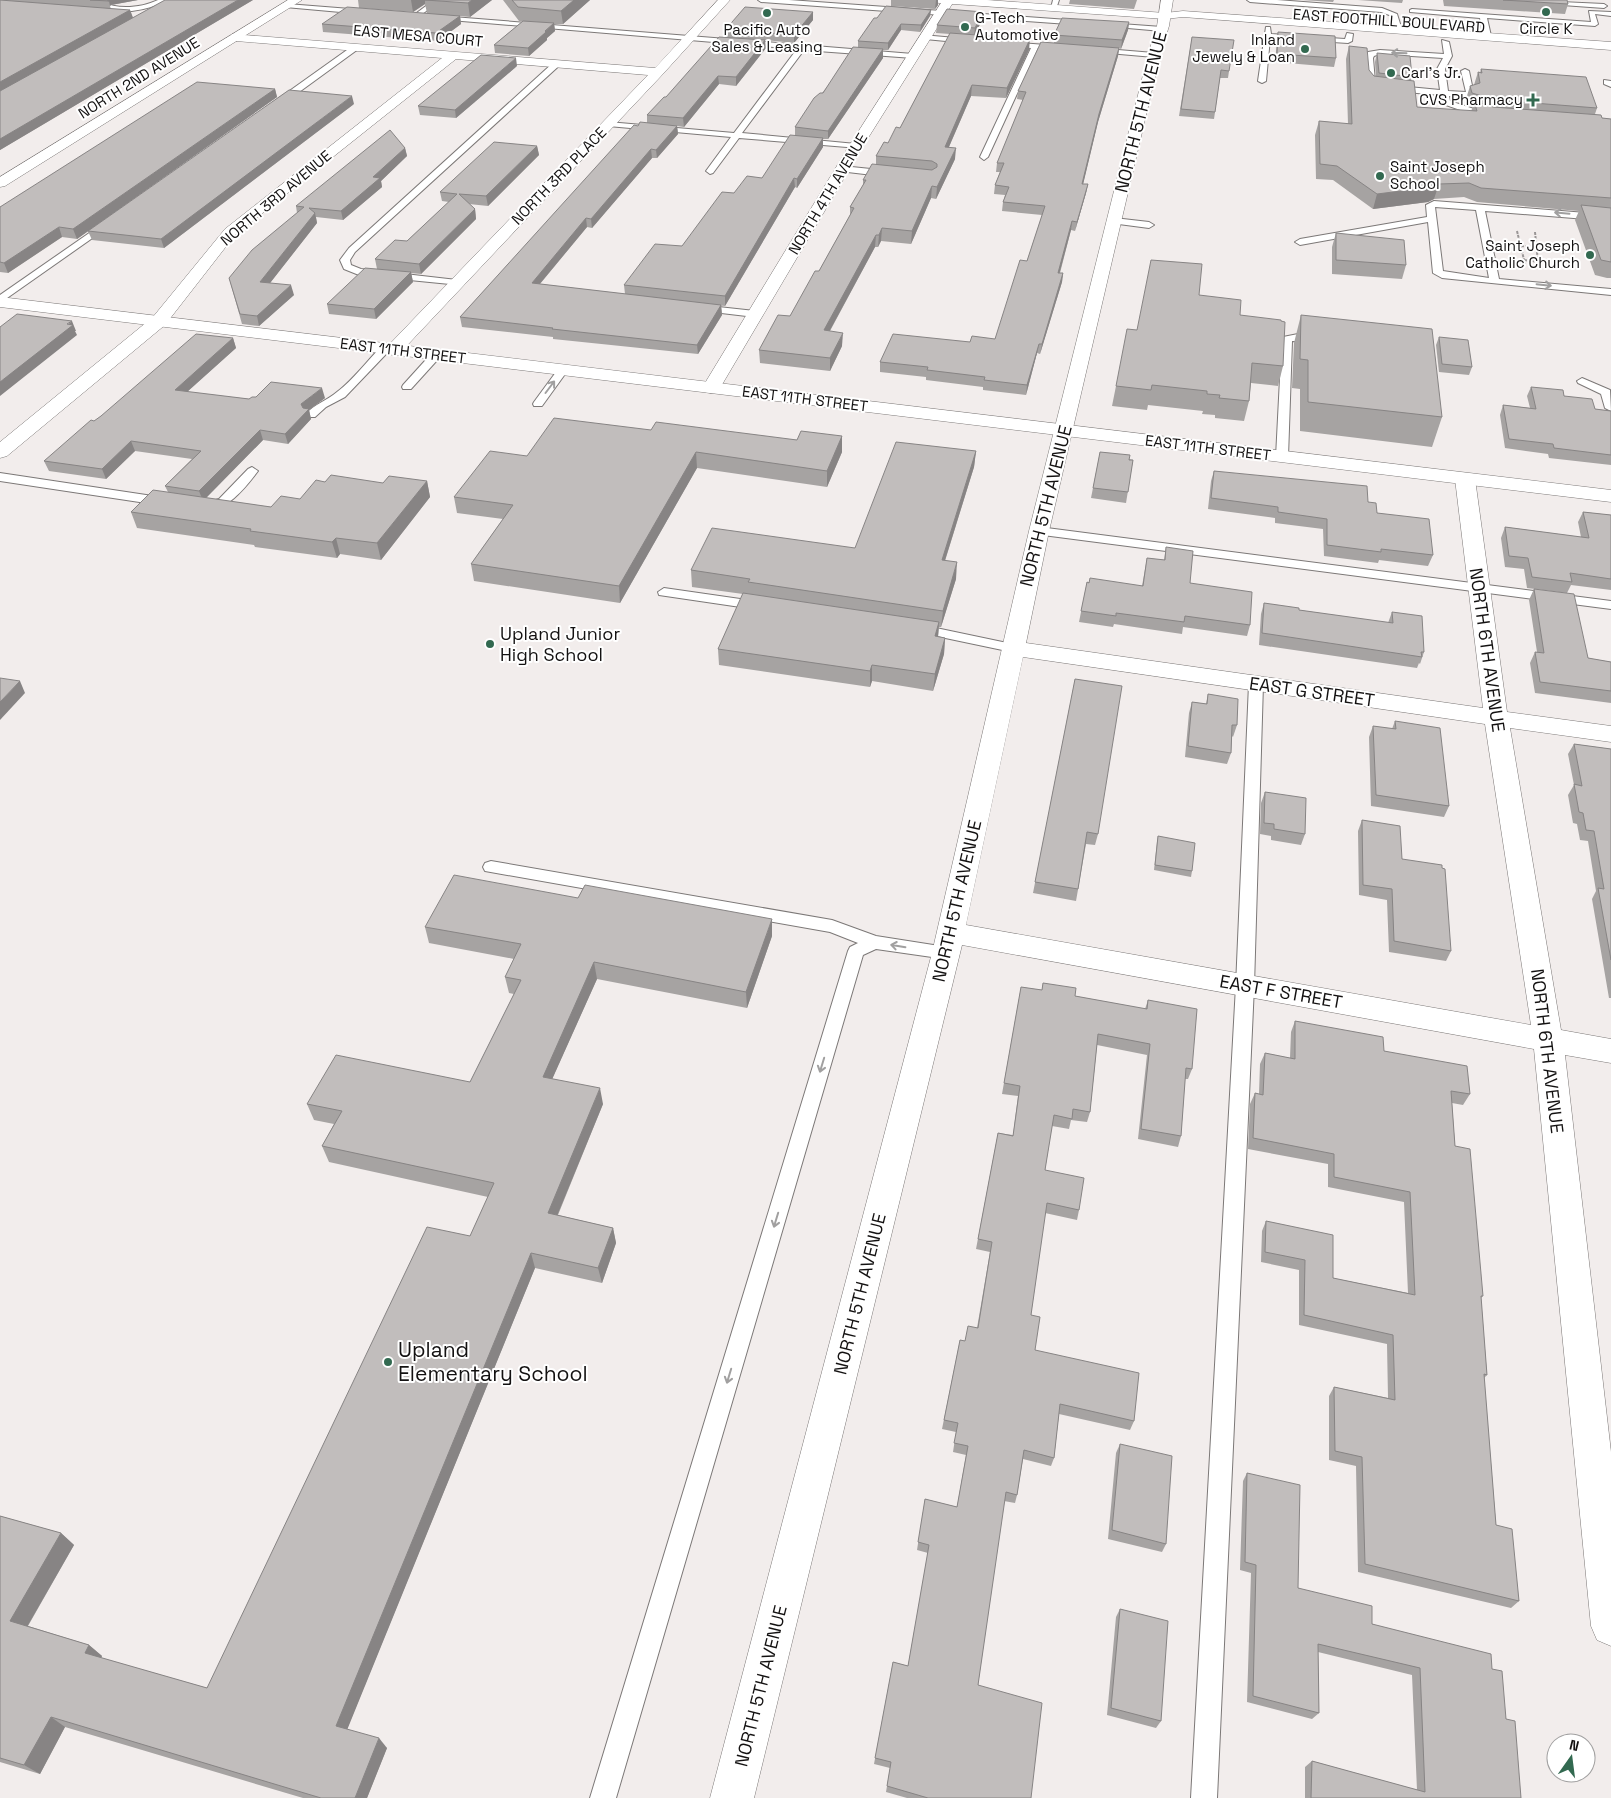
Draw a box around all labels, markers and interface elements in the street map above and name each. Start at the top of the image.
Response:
street label: EAST FOOTHILL BOULEVARD [1292,4,1486,37]
marker: Circle K [1540,6,1552,18]
marker: Pacific Auto Sales & Leasing [761,7,773,19]
place label: G-Tech Automotive [975,8,1059,44]
place label: Circle K [1519,19,1573,38]
street label: EAST MESA COURT [352,20,484,51]
place label: Pacific Auto Sales & Leasing [711,20,823,56]
marker: G-Tech Automotive [959,21,971,33]
street label: NORTH 5TH AVENUE [1109,29,1172,195]
place label: Inland Jewely & Loan [1192,30,1295,66]
street label: NORTH 2ND AVENUE [75,33,203,123]
marker: Inland Jewely & Loan [1299,43,1311,55]
one-way arrow [1391,48,1407,57]
place label: Carl's Jr. [1401,63,1461,82]
marker: Carl's Jr. [1385,67,1397,79]
place label: CVS Pharmacy [1419,90,1523,109]
marker: CVS Pharmacy [1527,94,1539,106]
street label: NORTH 3RD PLACE [507,123,610,229]
street label: NORTH 4TH AVENUE [784,130,871,258]
street label: NORTH 3RD AVENUE [216,146,335,249]
place label: Saint Joseph School [1390,157,1485,193]
marker: Saint Joseph School [1374,170,1386,182]
one-way arrow [1555,209,1571,218]
place label: Saint Joseph Catholic Church [1465,236,1580,272]
marker: Saint Joseph Catholic Church [1584,249,1596,261]
one-way arrow [1535,281,1551,290]
street label: EAST 11TH STREET [339,333,467,368]
one-way arrow [545,381,556,394]
street label: EAST 11TH STREET [741,381,869,416]
street label: NORTH 5TH AVENUE [1014,423,1077,589]
street label: EAST 11TH STREET [1144,430,1272,465]
street label: NORTH 6TH AVENUE [1465,566,1510,734]
place label: Upland Junior High School [500,622,620,666]
marker: Upland Junior High School [484,638,496,650]
street label: EAST G STREET [1248,671,1377,712]
street label: NORTH 5TH AVENUE [927,818,986,984]
one-way arrow [890,940,906,950]
street label: NORTH 6TH AVENUE [1526,967,1569,1135]
street label: EAST F STREET [1218,969,1345,1014]
one-way arrow [817,1056,827,1072]
street label: NORTH 5TH AVENUE [828,1211,891,1377]
one-way arrow [770,1212,780,1228]
place label: Upland Elementary School [398,1336,588,1387]
marker: Upland Elementary School [382,1356,394,1368]
one-way arrow [724,1368,734,1384]
street label: NORTH 5TH AVENUE [729,1603,792,1769]
north arrow [1546,1733,1596,1783]
text: N [1567,1736,1581,1755]

